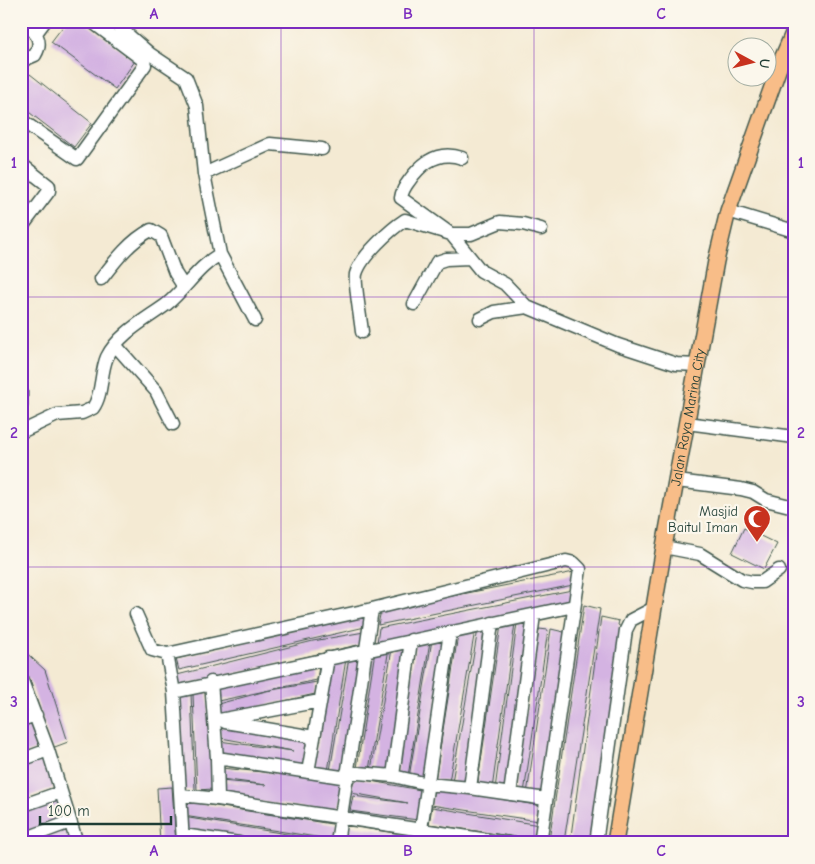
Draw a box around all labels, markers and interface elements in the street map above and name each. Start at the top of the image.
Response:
text: A [150,5,159,23]
text: B [403,5,413,23]
text: C [656,5,666,23]
north arrow [728,38,778,88]
text: U [755,58,773,69]
text: 1 [11,154,17,172]
text: 1 [798,154,804,172]
street label: Jalan Raya Marina City [667,346,709,487]
text: 2 [10,424,18,442]
text: 2 [797,424,805,442]
place label: Masjid Baitul Iman [668,503,738,536]
mosque icon: Masjid Baitul Iman [742,504,772,543]
text: 3 [10,693,18,711]
text: 3 [797,693,805,711]
scale bar [40,794,171,826]
text: 100 m [48,802,90,820]
text: A [150,842,159,860]
text: B [403,842,413,860]
text: C [656,842,666,860]

